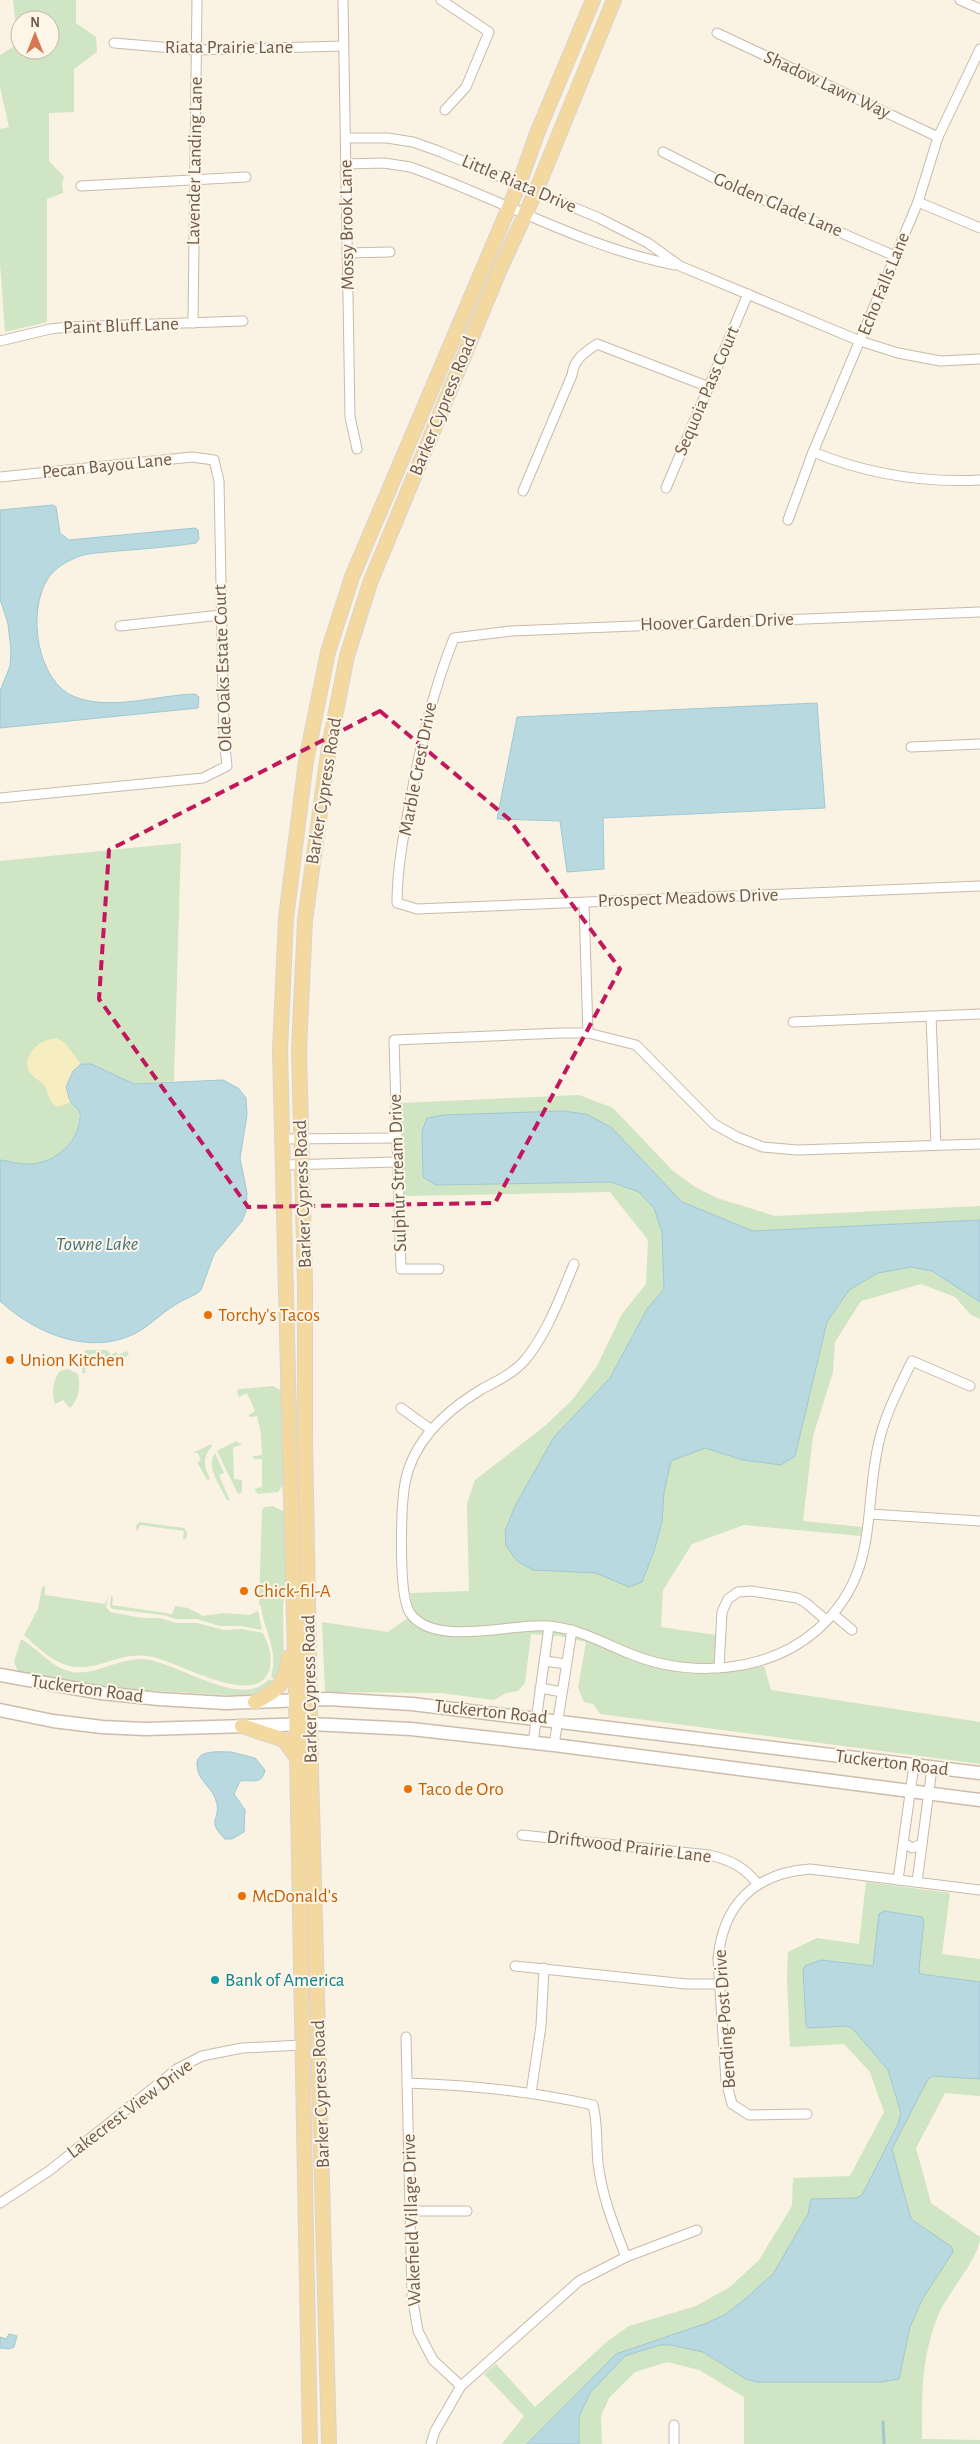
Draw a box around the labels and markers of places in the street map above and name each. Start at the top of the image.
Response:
place label: Torchy's Tacos [218,1306,320,1325]
marker: Torchy's Tacos [202,1309,214,1321]
place label: Union Kitchen [20,1351,125,1370]
marker: Union Kitchen [4,1354,16,1366]
place label: Chick-fil-A [254,1582,331,1601]
marker: Chick-fil-A [238,1585,250,1597]
place label: Taco de Oro [418,1780,504,1799]
marker: Taco de Oro [402,1783,414,1795]
place label: McDonald's [252,1887,338,1906]
marker: McDonald's [236,1890,248,1902]
place label: Bank of America [225,1971,345,1990]
marker: Bank of America [209,1974,221,1986]

